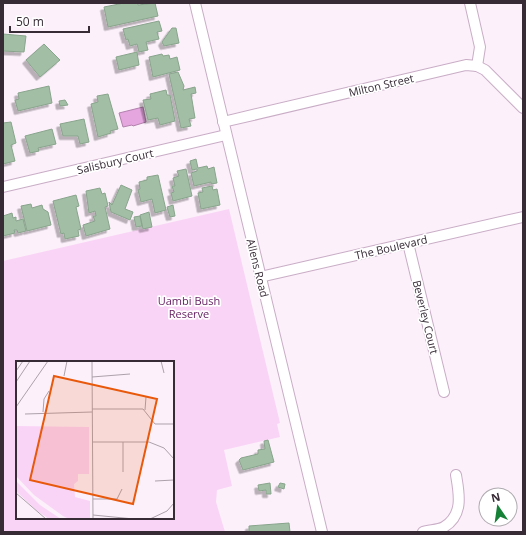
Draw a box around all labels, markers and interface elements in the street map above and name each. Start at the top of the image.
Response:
scale bar [10,8,89,34]
text: 50 m [16,13,44,30]
street label: Milton Street [347,70,415,100]
street label: Salisbury Court [75,145,155,177]
street label: The Boulevard [353,231,429,263]
street label: Allens Road [243,237,273,299]
street label: Beverley Court [410,279,442,356]
park label: Uambi Bush Reserve [158,293,220,321]
inset map [16,361,174,519]
north arrow [478,487,518,527]
text: N [490,488,502,505]

